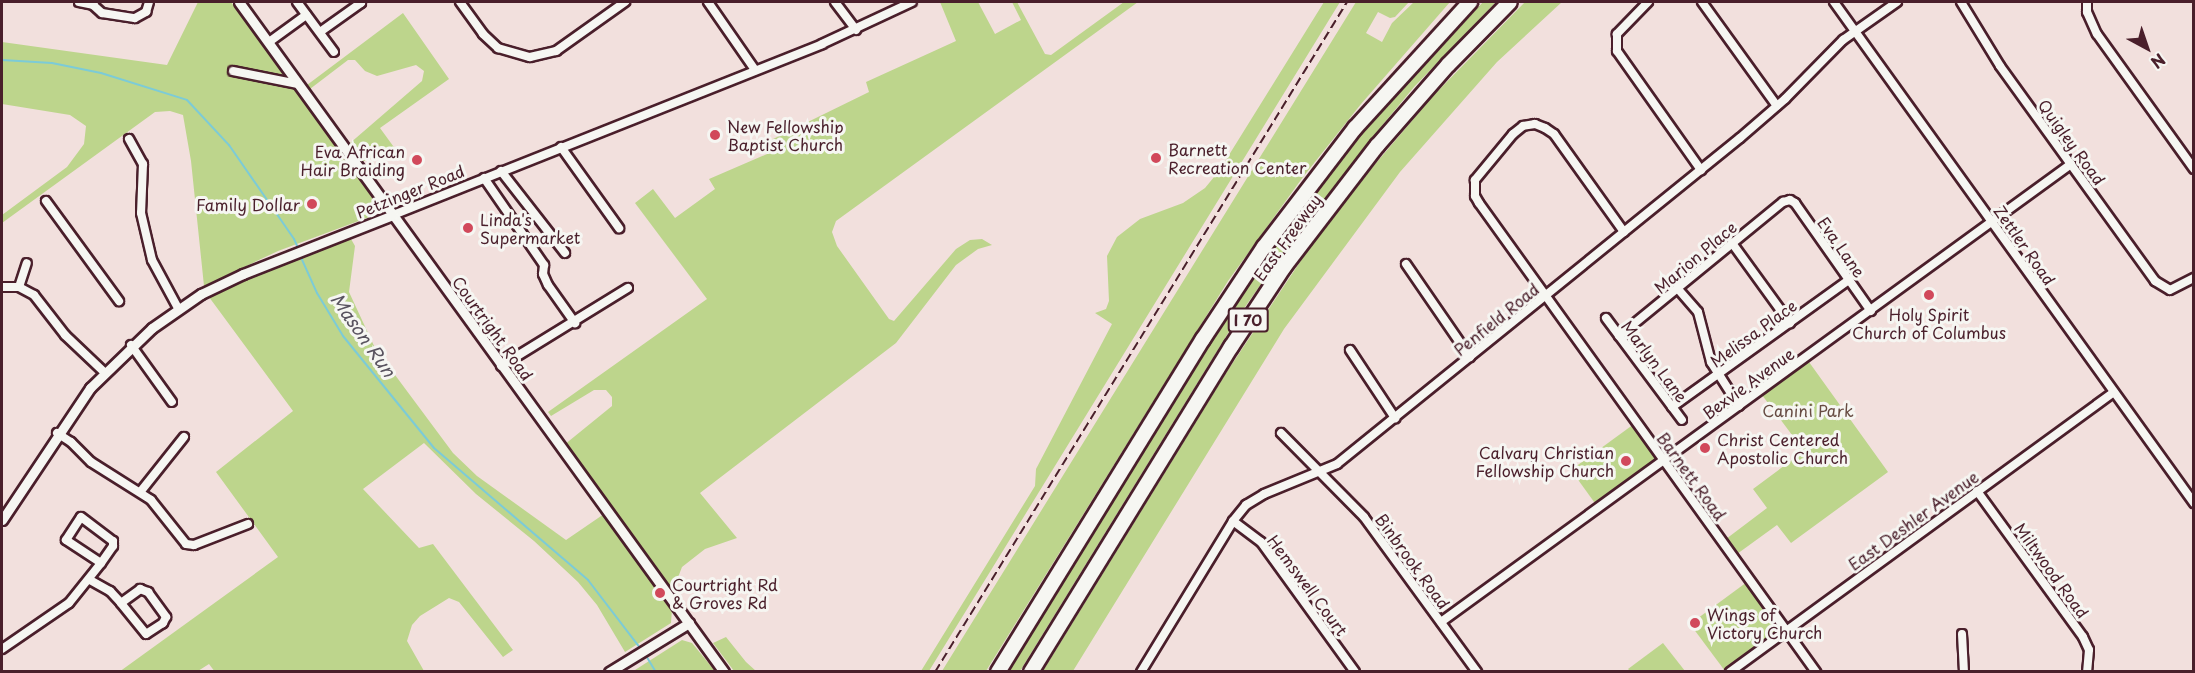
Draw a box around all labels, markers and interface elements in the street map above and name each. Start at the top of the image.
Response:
north arrow [2117,18,2177,78]
text: N [2146,49,2171,75]
street label: Quigley Road [2034,95,2110,189]
place label: New Fellowship Baptist Church [727,116,844,154]
marker: New Fellowship Baptist Church [708,128,722,142]
place label: Barnett Recreation Center [1168,139,1307,177]
place label: Eva African Hair Braiding [300,141,405,179]
marker: Barnett Recreation Center [1149,151,1163,165]
marker: Eva African Hair Braiding [410,153,424,167]
street label: Petzinger Road [352,160,468,222]
street label: East Freeway [1249,190,1325,284]
place label: Family Dollar [196,194,300,214]
marker: Family Dollar [305,197,319,211]
street label: Zettler Road [1990,201,2060,289]
place label: Linda's Supermarket [480,209,580,247]
street label: Eva Lane [1814,213,1870,281]
street label: Marion Place [1650,217,1740,297]
marker: Linda's Supermarket [461,221,475,235]
street label: Courtright Road [449,272,537,384]
street label: Penfield Road [1449,279,1543,359]
marker: Holy Spirit Church of Columbus [1922,288,1936,302]
water label: Mason Run [327,289,399,381]
street label: Melissa Place [1706,295,1800,371]
place label: Holy Spirit Church of Columbus [1852,304,2006,342]
road number: I 70 [1227,308,1269,332]
street label: Marlyn Lane [1618,316,1692,406]
street label: Bexvie Avenue [1698,343,1798,423]
park label: Canini Park [1762,400,1854,420]
street label: Barnett Road [1654,429,1730,523]
place label: Christ Centered Apostolic Church [1717,429,1848,467]
marker: Christ Centered Apostolic Church [1698,441,1712,455]
place label: Calvary Christian Fellowship Church [1475,442,1614,480]
marker: Calvary Christian Fellowship Church [1619,454,1633,468]
street label: East Deshler Avenue [1844,466,1982,574]
street label: Binbrook Road [1372,509,1454,613]
street label: Miltwood Road [2011,518,2093,622]
street label: Hemswell Court [1264,530,1352,640]
place label: Courtright Rd & Groves Rd [672,574,779,612]
marker: Courtright Rd & Groves Rd [653,586,667,600]
place label: Wings of Victory Church [1707,604,1822,642]
marker: Wings of Victory Church [1688,616,1702,630]

